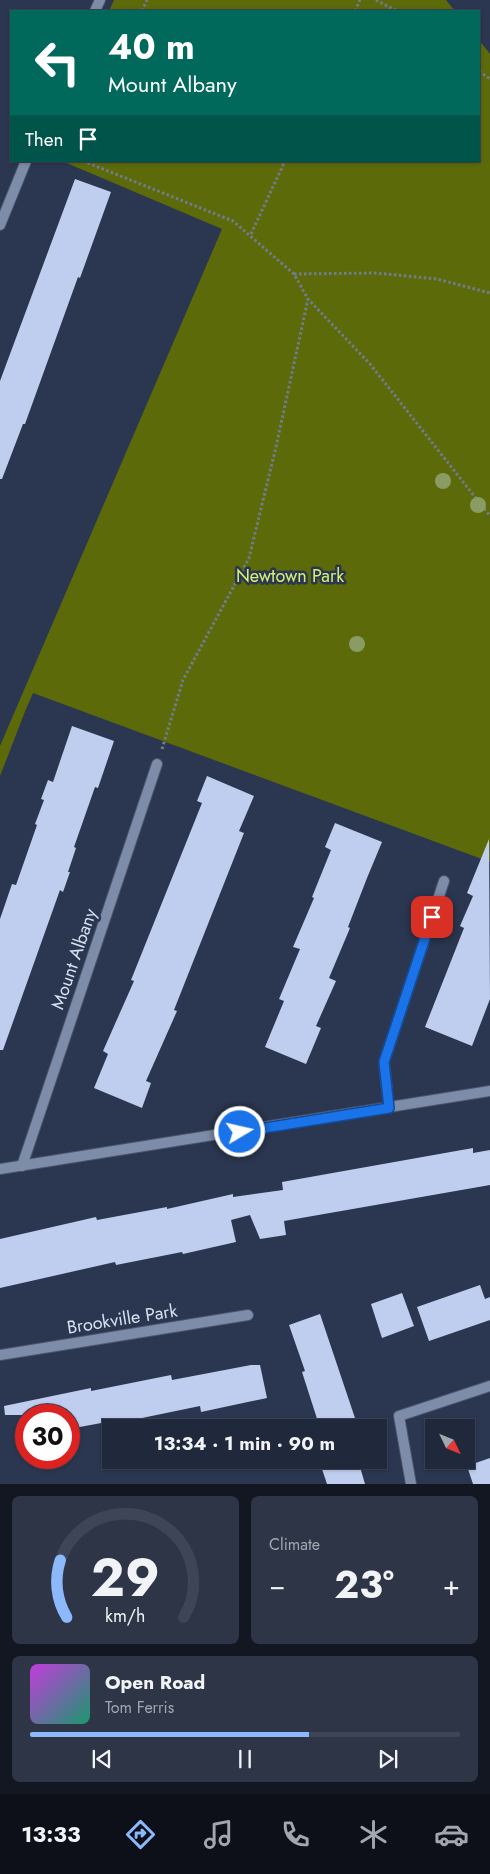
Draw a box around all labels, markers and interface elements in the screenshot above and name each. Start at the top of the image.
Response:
text: 40 m [108,22,195,72]
icon: left [25,30,90,95]
text: Mount Albany [108,68,237,100]
icon: arrive [74,125,102,153]
text: Then [25,126,64,153]
park label: Newtown Park [236,563,344,589]
pin [411,896,453,938]
icon: arrive [418,903,446,931]
street label: Mount Albany [45,905,103,1013]
position arrow [213,1105,265,1157]
street label: Brookville Park [65,1297,179,1341]
speed limit sign: 30 [15,1404,80,1469]
north arrow [425,1419,475,1469]
map controls [425,1419,475,1469]
text: 13:34 · 1 min · 90 m [154,1430,335,1457]
text: Climate [269,1533,320,1556]
text: 29 [91,1540,160,1616]
text: 23° [334,1557,394,1612]
text: − [269,1565,286,1606]
text: + [443,1565,460,1606]
text: km/h [105,1603,146,1629]
text: Open Road [105,1669,205,1696]
text: Tom Ferris [105,1696,174,1719]
icon: previous [88,1745,116,1773]
icon: pause [231,1745,259,1773]
icon: next [374,1745,402,1773]
icon: directions [123,1817,158,1852]
icon: music [201,1817,236,1852]
icon: phone [278,1817,313,1852]
icon: climate [356,1817,391,1852]
icon: car [434,1817,469,1852]
text: 13:33 [21,1818,81,1850]

